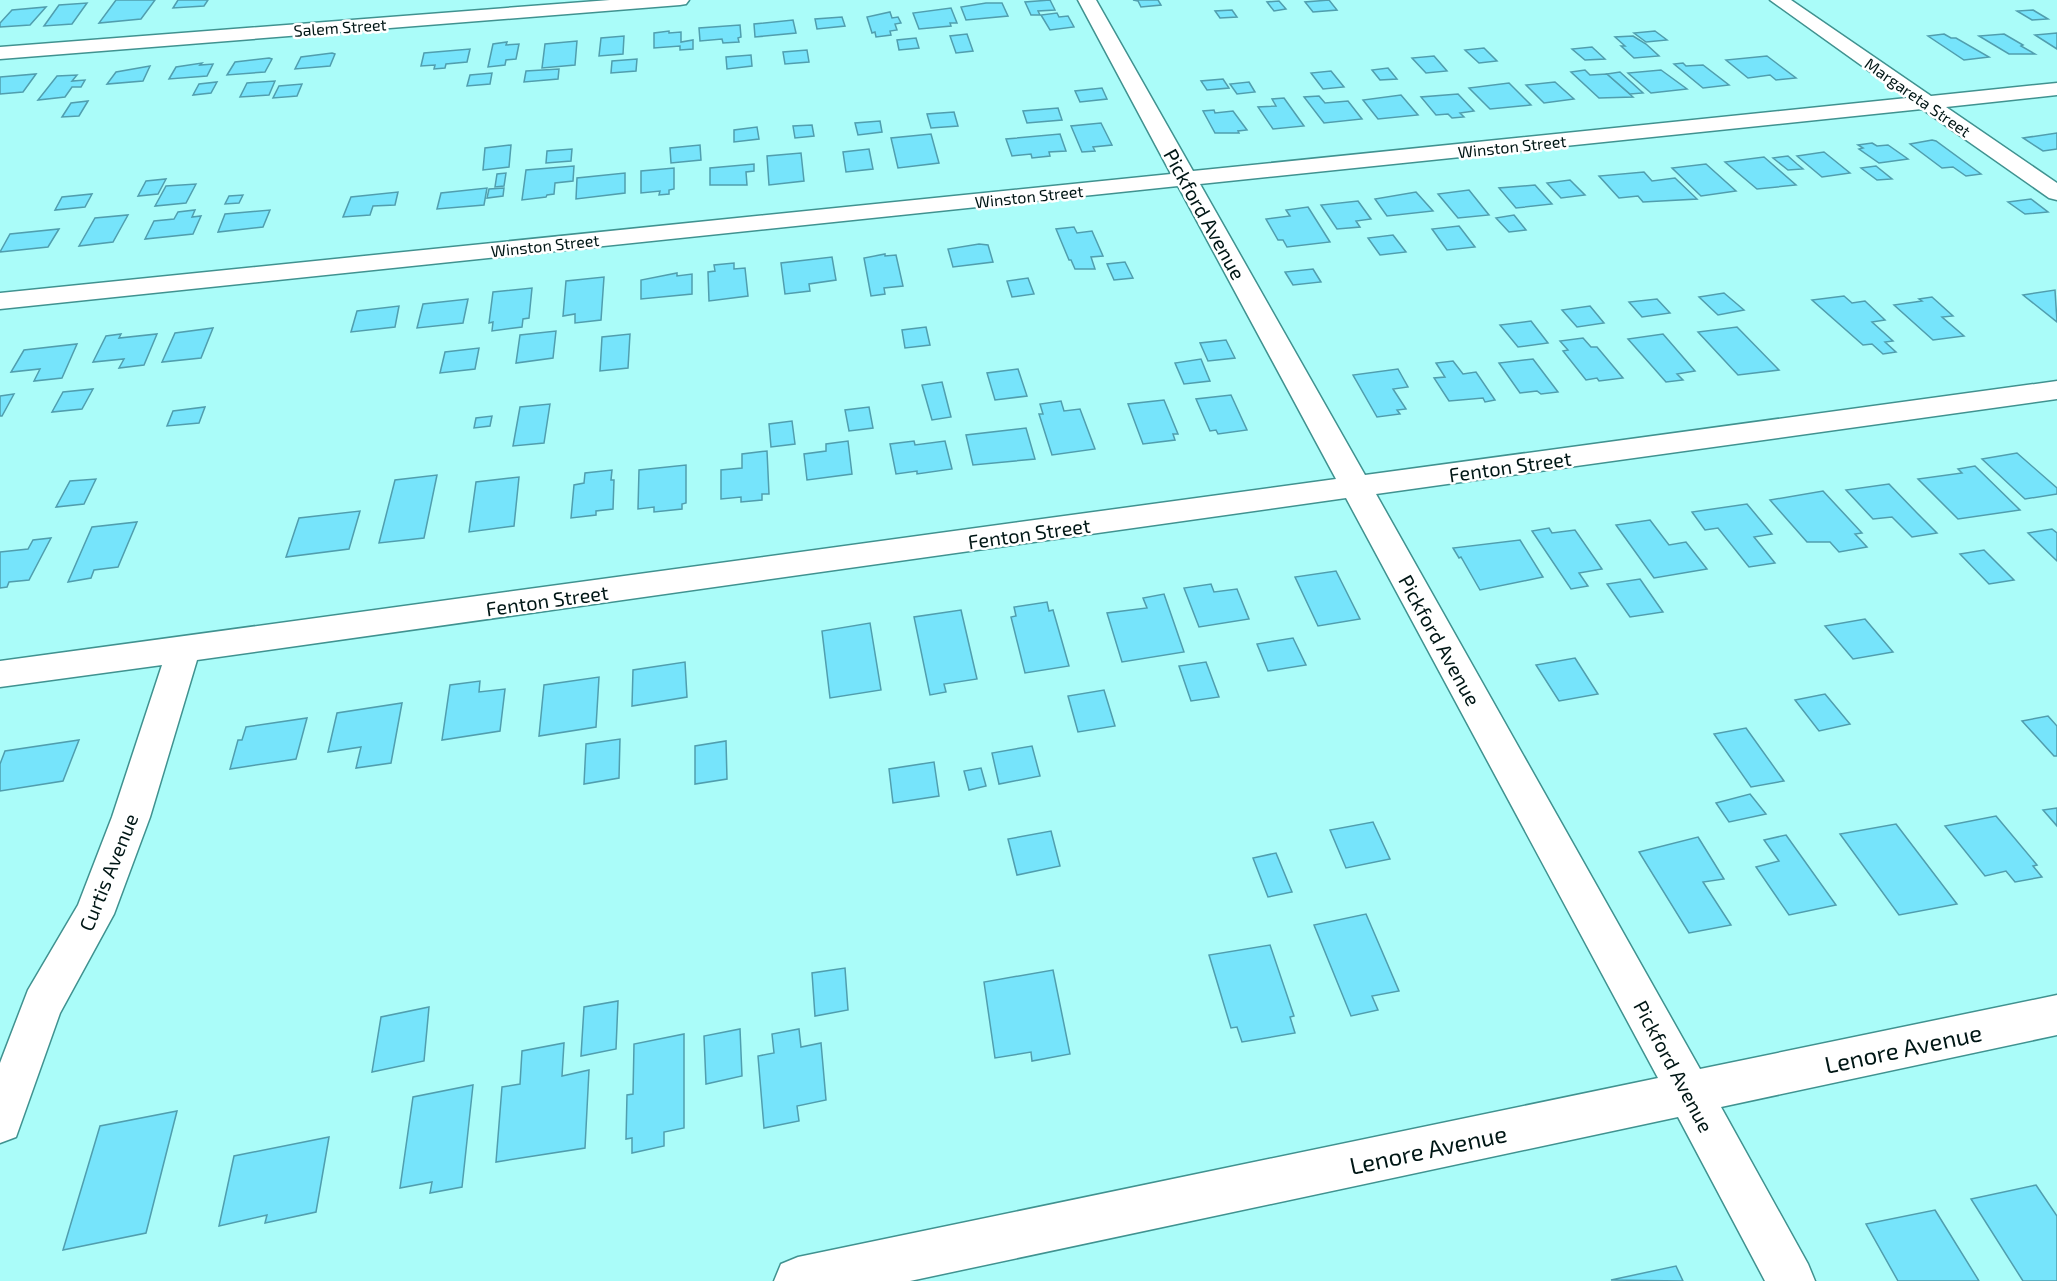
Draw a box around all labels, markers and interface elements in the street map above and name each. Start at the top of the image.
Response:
street label: Salem Street [293,14,387,40]
street label: Margareta Street [1862,54,1974,140]
street label: Winston Street [1457,131,1567,161]
street label: Pickford Avenue [1159,144,1251,284]
street label: Winston Street [974,181,1084,211]
street label: Winston Street [490,230,600,260]
street label: Fenton Street [1447,445,1573,486]
street label: Fenton Street [966,512,1092,553]
street label: Pickford Avenue [1394,570,1486,710]
street label: Fenton Street [484,579,610,620]
street label: Curtis Avenue [74,810,142,934]
street label: Pickford Avenue [1629,996,1719,1136]
street label: Lenore Avenue [1822,1017,1984,1079]
street label: Lenore Avenue [1347,1118,1509,1180]

